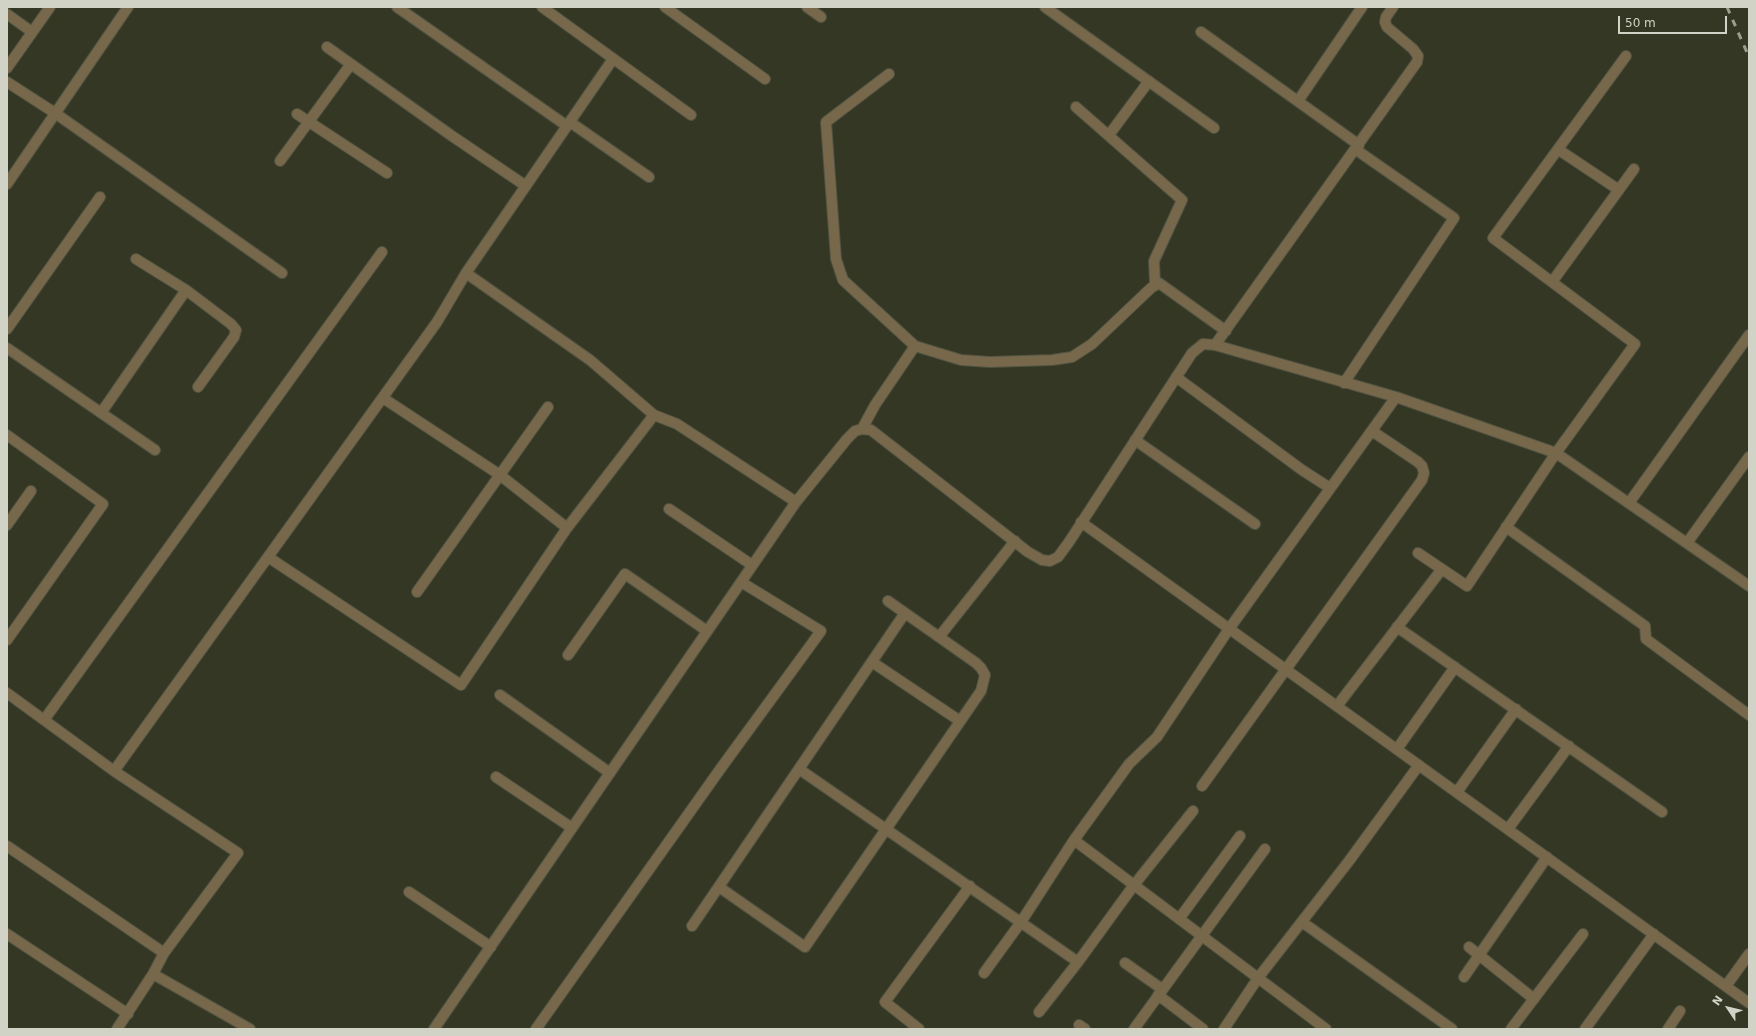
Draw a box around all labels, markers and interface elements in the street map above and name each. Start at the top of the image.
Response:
scale bar [1620,8,1729,34]
text: 50 m [1625,16,1656,30]
north arrow [1708,988,1748,1028]
text: N [1710,993,1726,1008]

